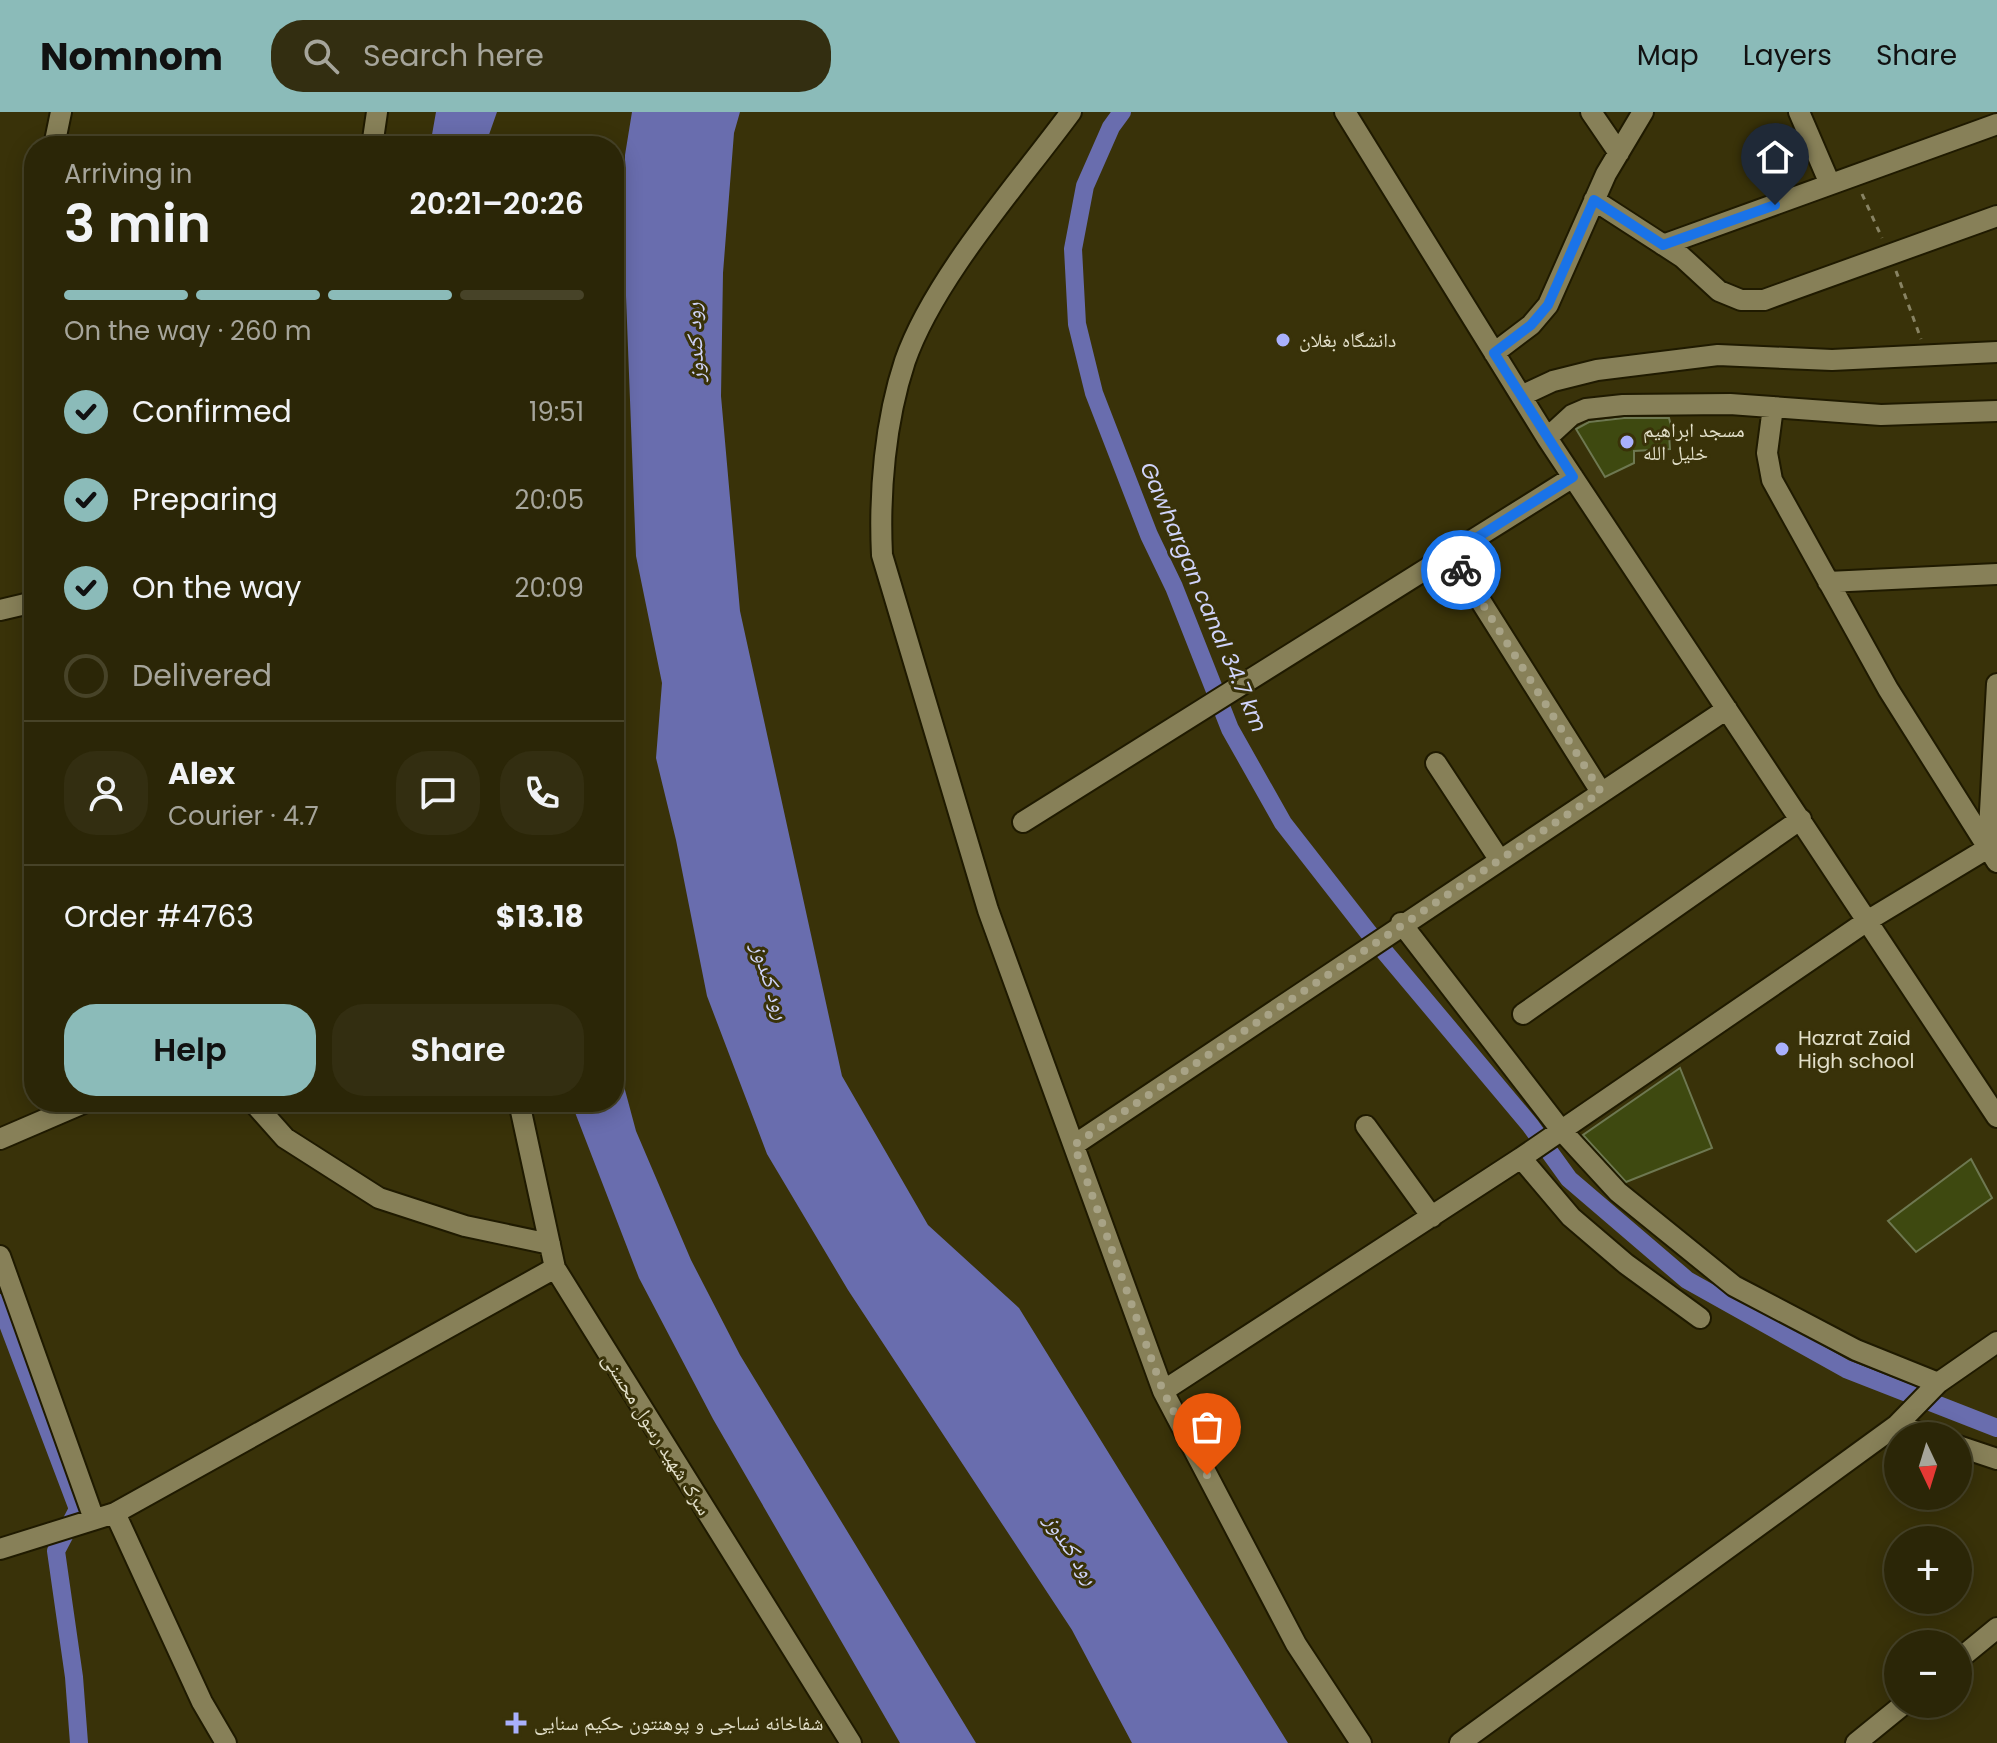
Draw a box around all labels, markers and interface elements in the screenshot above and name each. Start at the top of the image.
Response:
search box [271,20,831,92]
text: Nomnom [40,30,223,83]
icon: search [299,34,343,78]
text: Search here [363,34,544,77]
text: Map [1637,36,1699,75]
text: Layers [1743,36,1832,75]
text: Share [1876,36,1957,75]
pin [1741,123,1809,205]
icon: home [1753,135,1797,179]
text: Arriving in [64,156,193,192]
text: 20:21–20:26 [409,182,584,225]
text: 3 min [64,187,211,260]
water label: رود کندوز [677,302,712,384]
text: On the way · 260 m [64,313,312,349]
place label: دانشگاه بغلان [1299,326,1396,354]
marker: دانشگاه بغلان [1274,331,1292,349]
icon: check [64,390,108,434]
text: Confirmed [132,390,292,433]
text: 19:51 [529,394,584,430]
place label: مسجد ابراهیم خلیل الله [1643,416,1745,467]
marker: مسجد ابراهیم خلیل الله [1618,433,1636,451]
water label: Gawhargan canal 34.7 km [1132,457,1275,737]
icon: check [64,478,108,522]
text: Preparing [132,478,278,521]
text: 20:05 [515,482,584,518]
courier [1421,530,1501,610]
icon: bike [1439,548,1483,592]
icon: check [64,566,108,610]
text: On the way [132,566,301,609]
text: 20:09 [514,570,584,606]
text: Delivered [132,654,272,697]
button: person [64,751,148,835]
button: chat [396,751,480,835]
button: phone [500,751,584,835]
text: Alex [168,752,235,795]
text: Courier · 4.7 [168,798,319,834]
text: Order #4763 [64,895,254,938]
text: $13.18 [496,895,584,938]
water label: رود کندوز [743,937,798,1024]
button: Help [64,1004,316,1096]
button: Share [332,1004,584,1096]
place label: Hazrat Zaid High school [1798,1024,1914,1075]
marker: Hazrat Zaid High school [1773,1040,1791,1058]
street label: سرک شهید رسول محسنی [596,1347,718,1521]
pin [1173,1393,1241,1475]
icon: bag [1185,1405,1229,1449]
north arrow [1884,1422,1972,1510]
map controls [1884,1422,1972,1718]
water label: رود کندوز [1036,1506,1106,1591]
button: + [1884,1526,1972,1614]
button: − [1884,1630,1972,1718]
place label: شفاخانه نساجی و پوهنتون حکیم سنایی [534,1709,823,1737]
marker: شفاخانه نساجی و پوهنتون حکیم سنایی [505,1712,527,1734]

